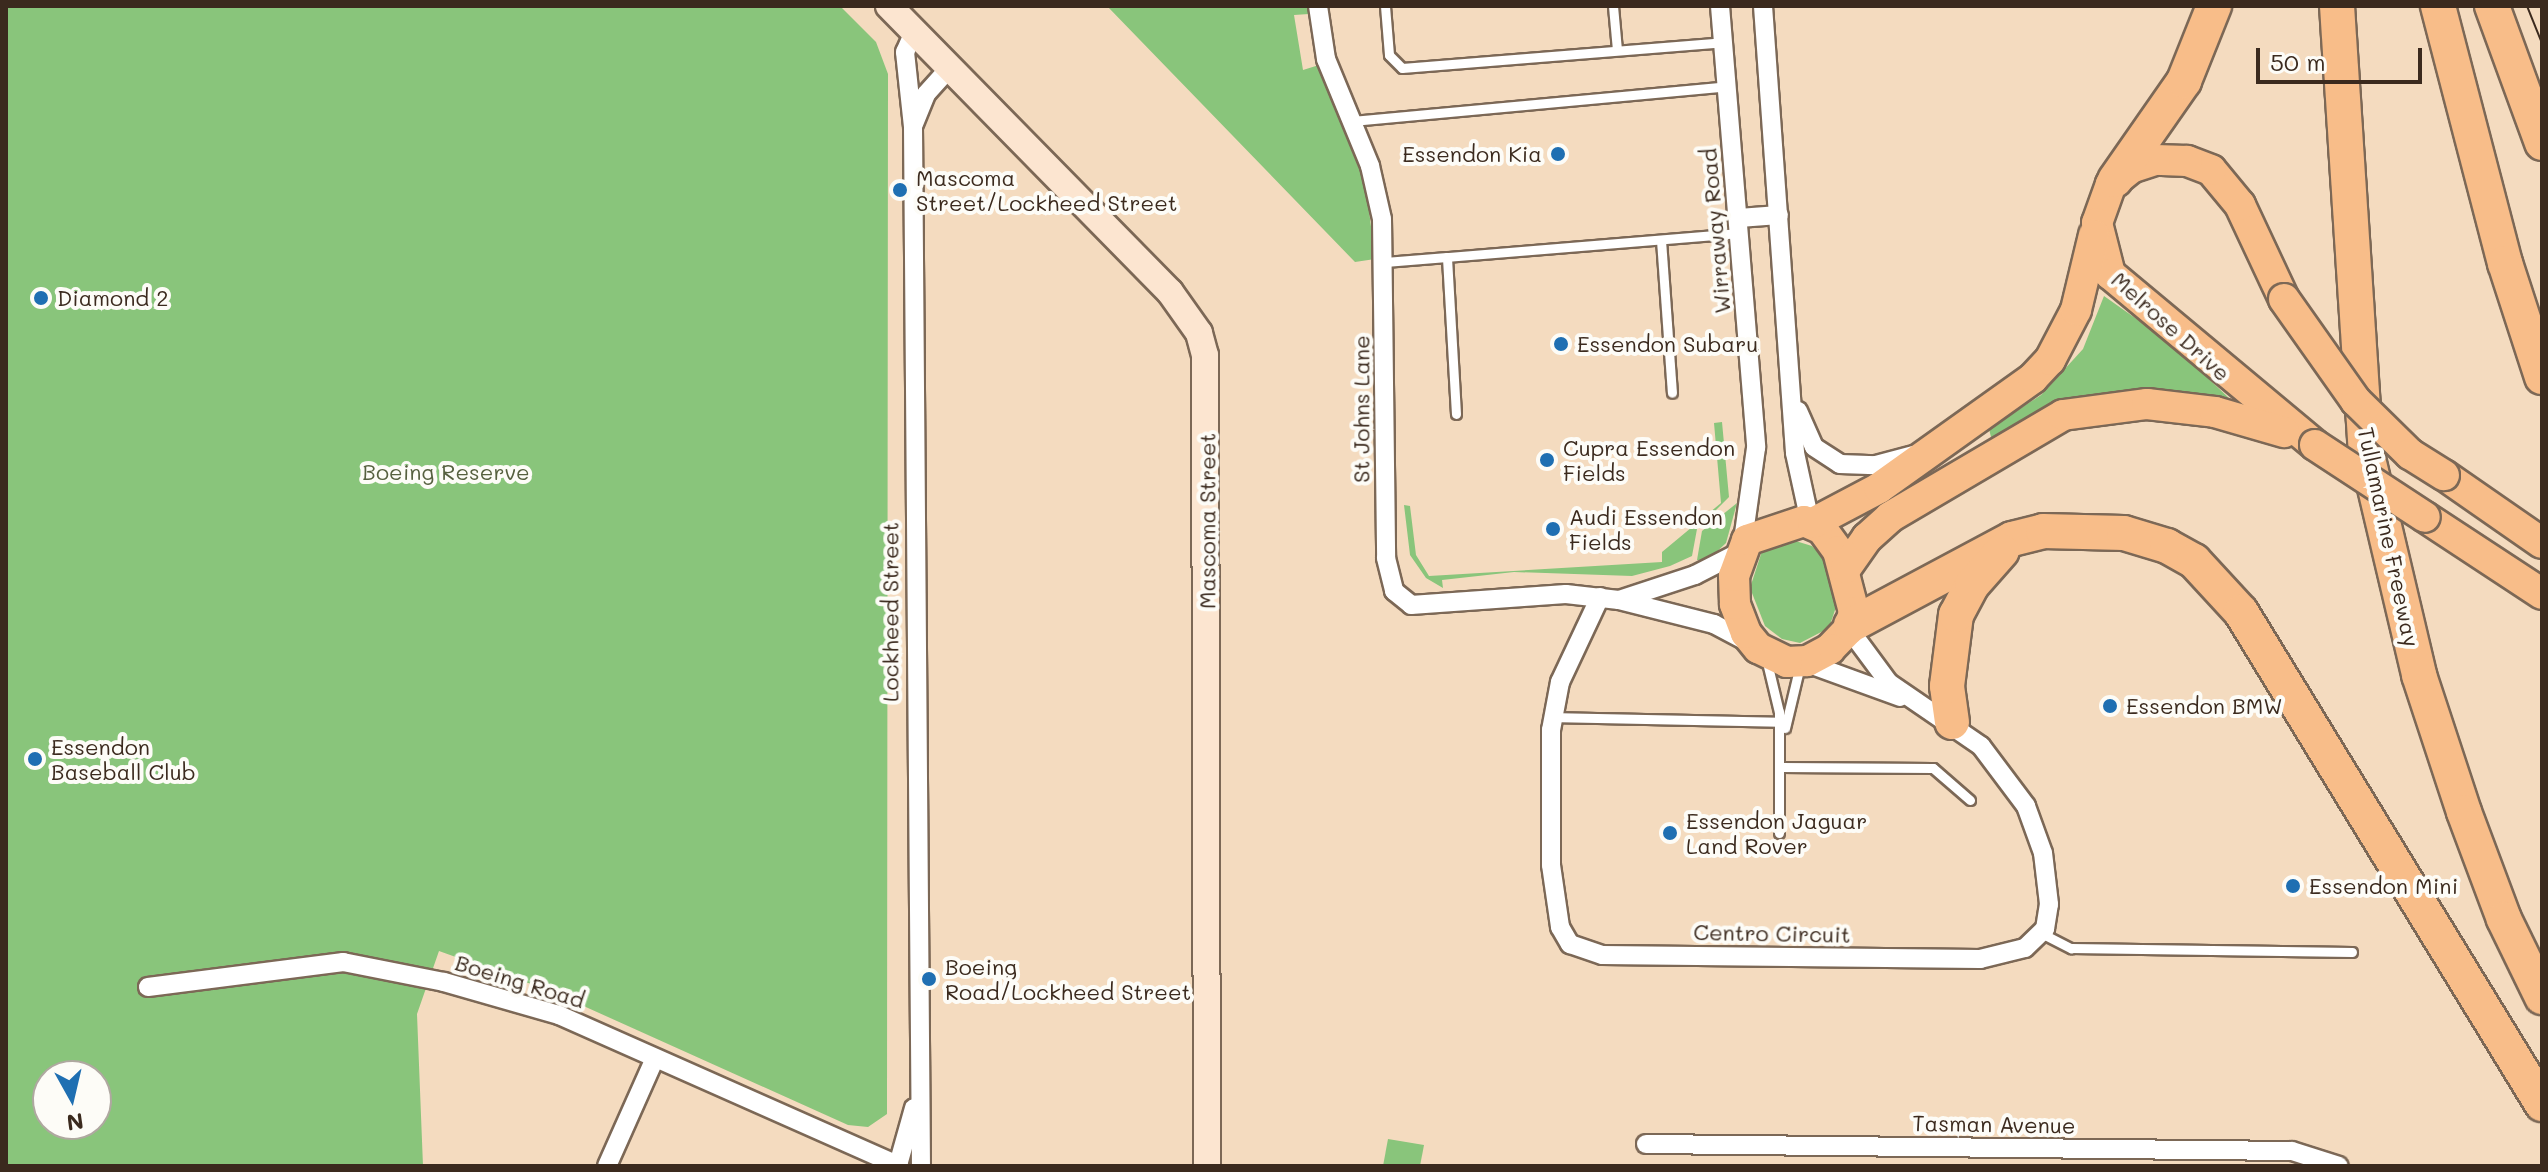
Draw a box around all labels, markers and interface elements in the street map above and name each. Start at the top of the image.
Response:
scale bar [2260,32,2426,82]
text: 50 m [2270,46,2326,77]
place label: Essendon Kia [1402,141,1542,167]
marker: Essendon Kia [1549,145,1567,163]
street label: Wirraway Road [1695,147,1735,315]
place label: Mascoma Street/Lockheed Street [916,164,1177,216]
marker: Mascoma Street/Lockheed Street [891,181,909,199]
street label: Melrose Drive [2106,266,2236,386]
place label: Diamond 2 [57,285,169,311]
marker: Diamond 2 [32,289,50,307]
place label: Essendon Subaru [1577,331,1758,357]
street label: St Johns Lane [1348,335,1374,483]
marker: Essendon Subaru [1552,335,1570,353]
street label: Tullamarine Freeway [2353,425,2425,649]
street label: Mascoma Street [1194,433,1220,609]
place label: Cupra Essendon Fields [1563,434,1735,486]
marker: Cupra Essendon Fields [1538,451,1556,469]
park label: Boeing Reserve [362,459,530,485]
place label: Audi Essendon Fields [1569,503,1723,554]
marker: Audi Essendon Fields [1544,520,1562,538]
street label: Lockheed Street [877,522,903,702]
place label: Essendon BMW [2126,693,2283,719]
marker: Essendon BMW [2101,697,2119,715]
place label: Essendon Baseball Club [51,733,196,784]
marker: Essendon Baseball Club [26,750,44,768]
place label: Essendon Jaguar Land Rover [1686,807,1867,858]
marker: Essendon Jaguar Land Rover [1661,824,1679,842]
place label: Essendon Mini [2309,873,2458,899]
marker: Essendon Mini [2284,877,2302,895]
street label: Centro Circuit [1693,918,1851,948]
street label: Boeing Road [452,949,588,1013]
place label: Boeing Road/Lockheed Street [945,953,1191,1004]
marker: Boeing Road/Lockheed Street [920,970,938,988]
north arrow [32,1060,112,1140]
text: N [65,1107,85,1138]
street label: Tasman Avenue [1912,1109,2076,1139]

